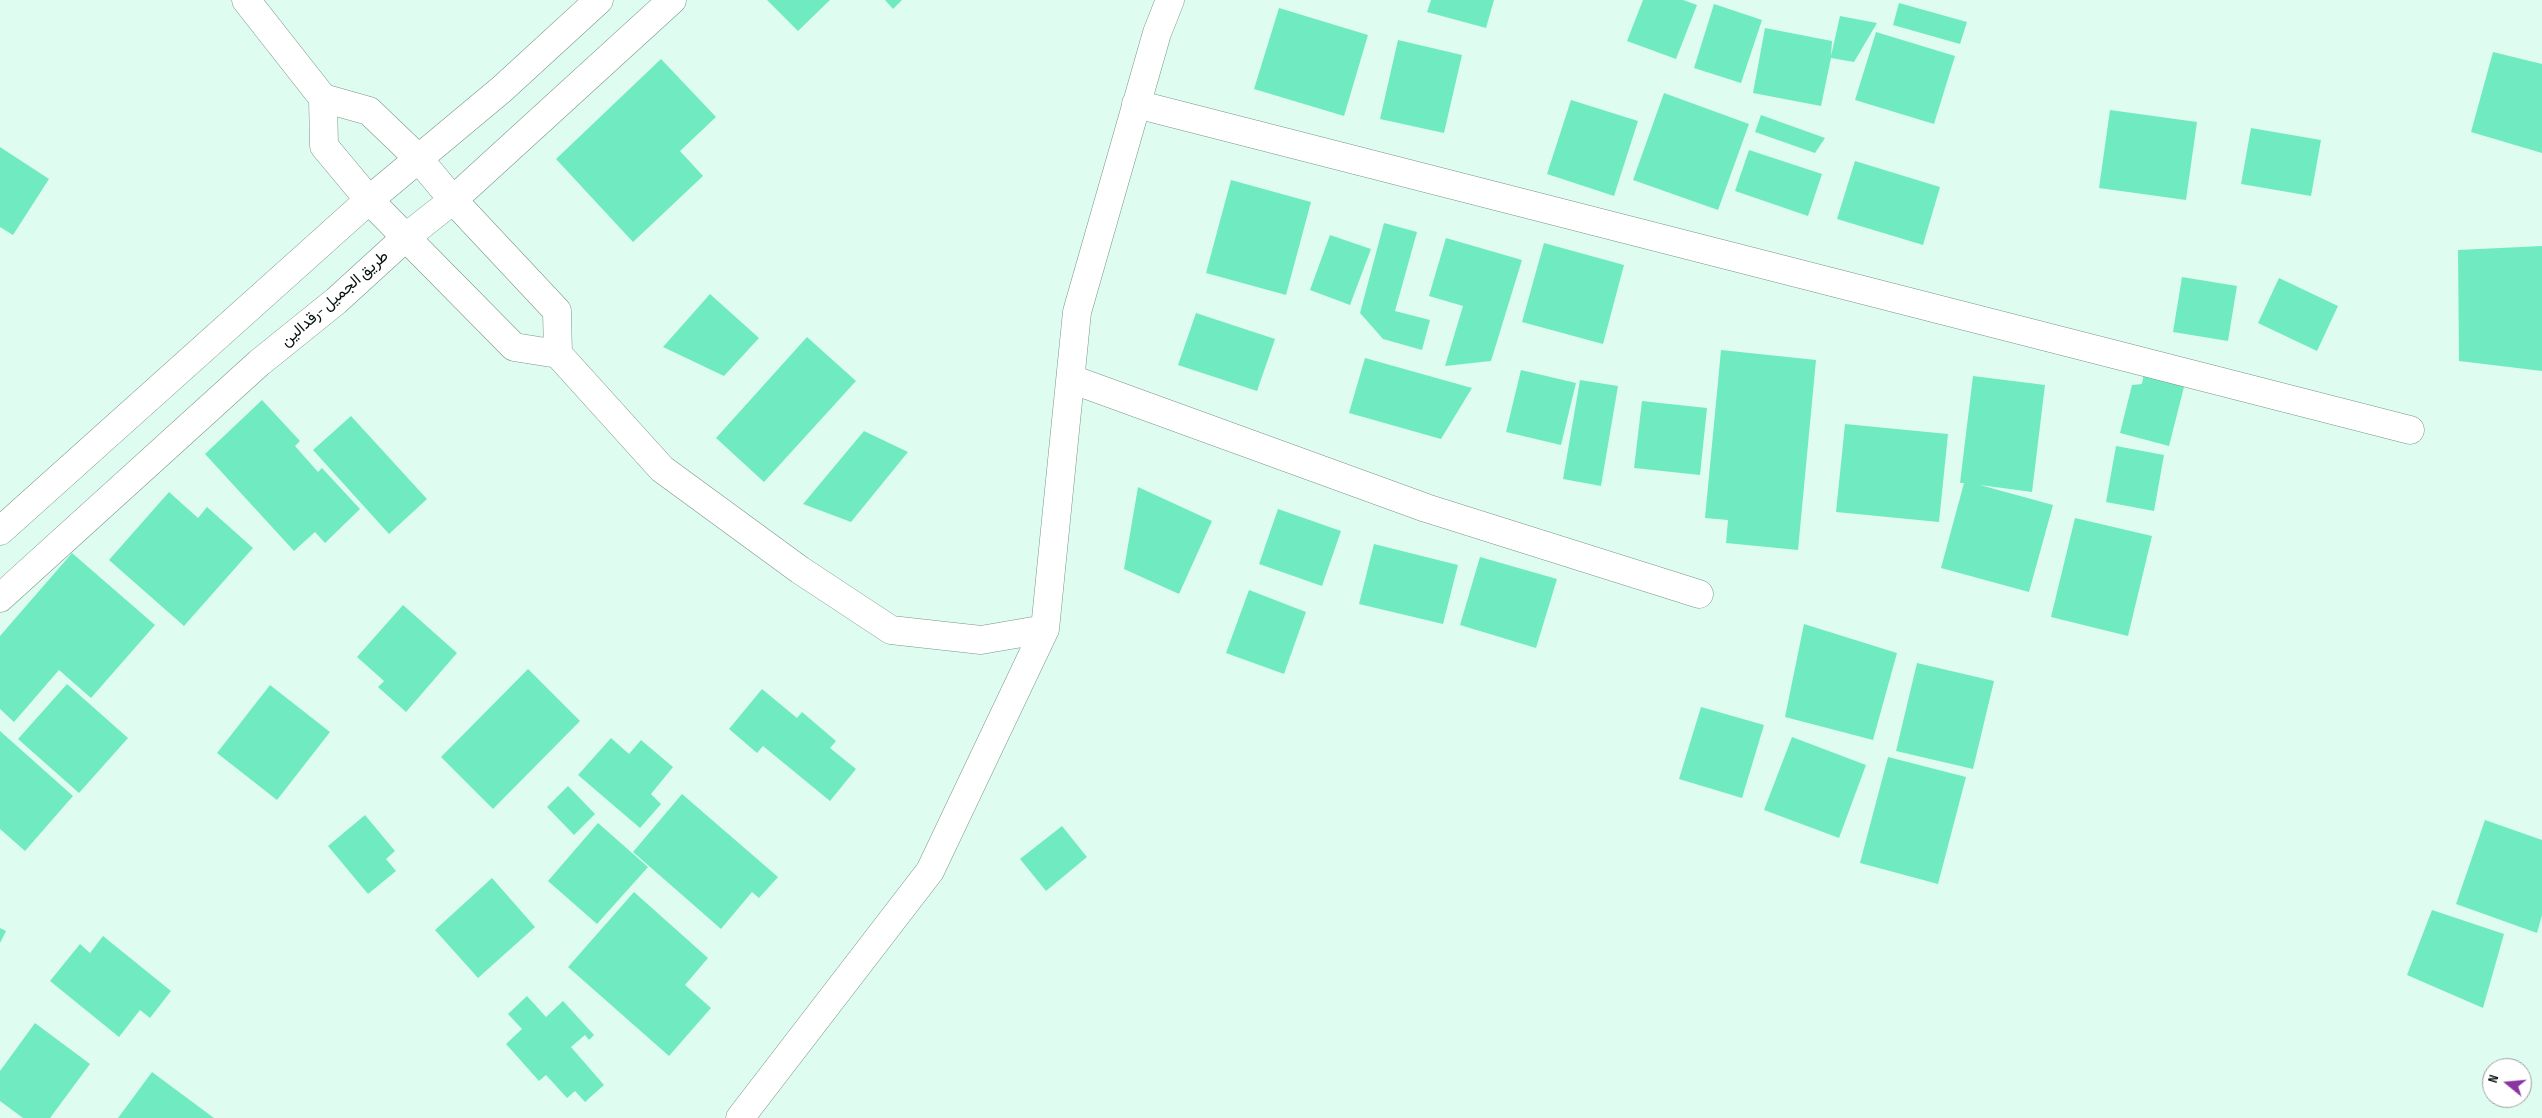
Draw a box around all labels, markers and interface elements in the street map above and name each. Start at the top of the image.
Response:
street label: طريق الجميل -رقدالين [277,247,393,351]
north arrow [2482,1058,2532,1108]
text: N [2484,1073,2502,1085]

